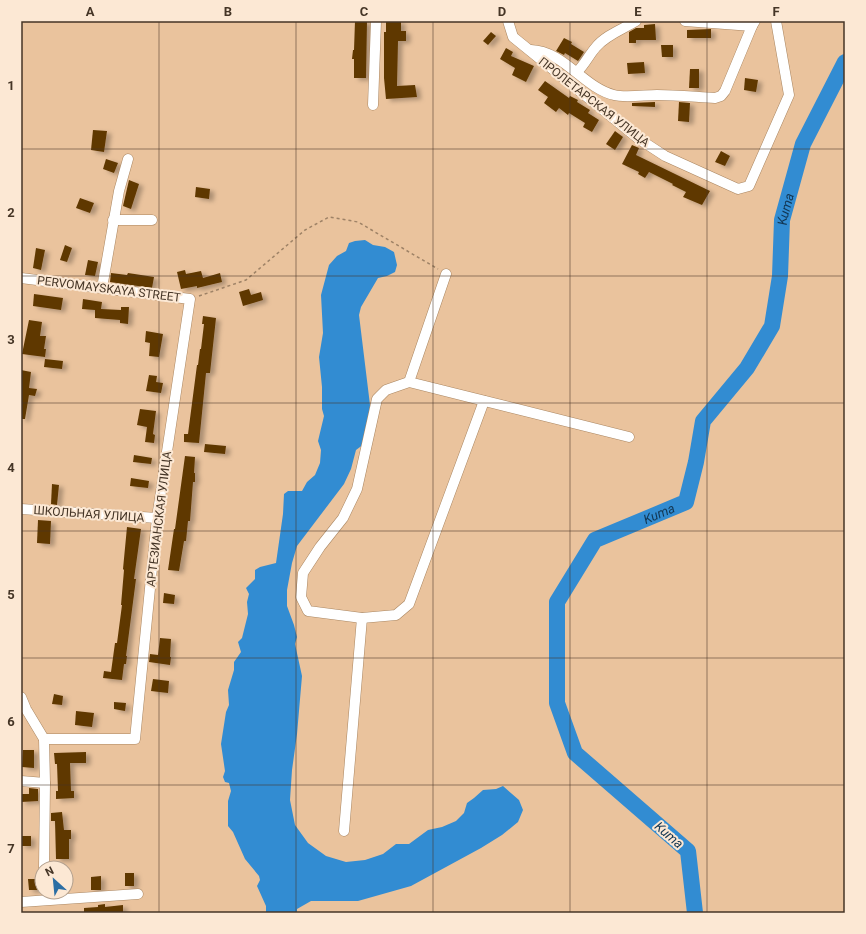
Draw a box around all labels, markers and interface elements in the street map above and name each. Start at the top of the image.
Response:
text: A [86,4,95,19]
text: B [224,4,232,19]
text: C [360,4,369,19]
text: D [498,4,506,19]
text: E [634,4,642,19]
text: F [772,4,780,19]
street label: ПРОЛЕТАРСКАЯ УЛИЦА [536,54,652,150]
text: 1 [7,78,15,93]
water label: Kuma [774,191,797,225]
text: 2 [7,205,15,220]
street label: PERVOMAYSKAYA STREET [36,273,182,305]
text: 3 [7,332,15,347]
street label: АРТЕЗИАНСКАЯ УЛИЦА [144,450,174,588]
text: 4 [7,460,15,475]
water label: Kuma [641,500,677,527]
street label: ШКОЛЬНАЯ УЛИЦА [33,503,145,525]
text: 5 [7,587,15,602]
text: 6 [7,714,15,729]
water label: Kuma [652,819,686,851]
text: 7 [7,841,15,856]
north arrow [34,860,74,900]
text: N [43,864,56,879]

